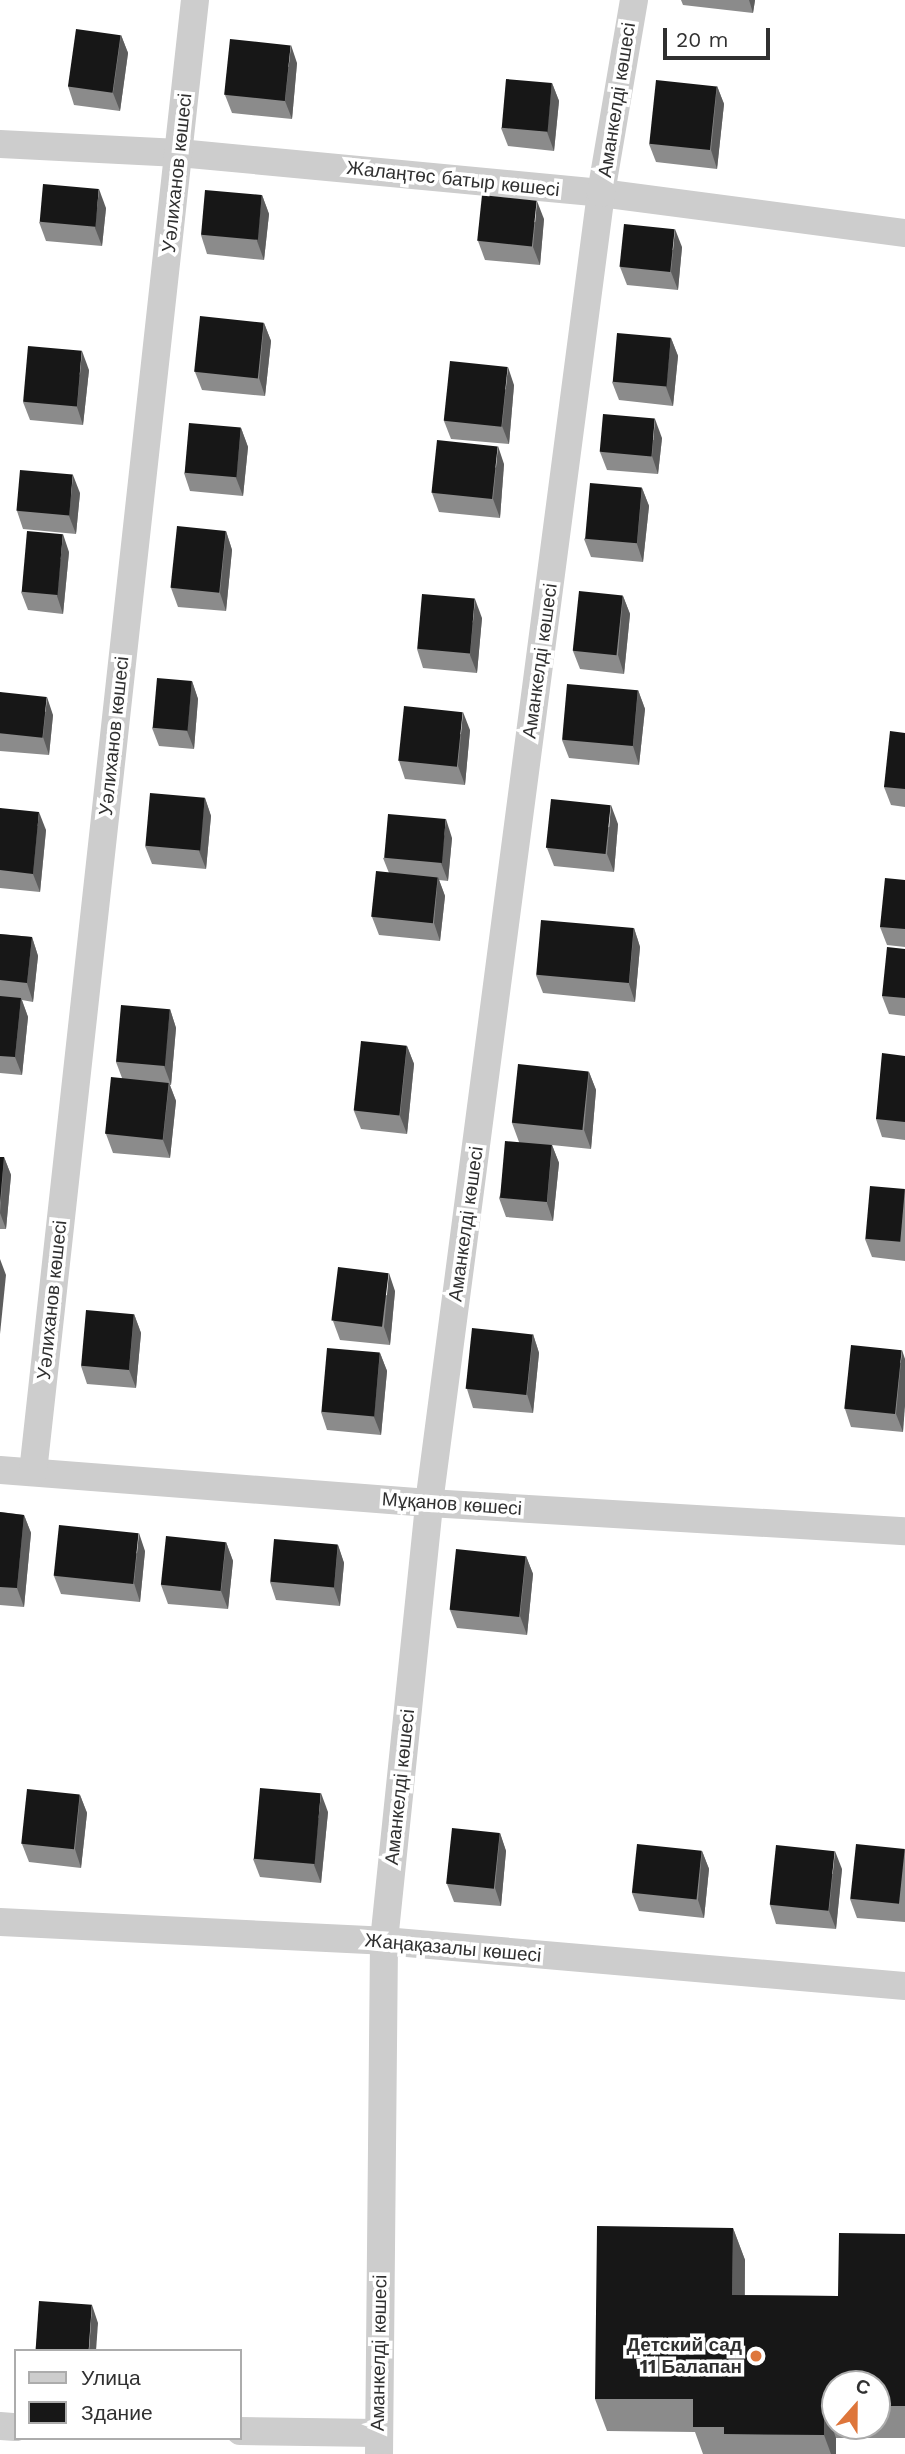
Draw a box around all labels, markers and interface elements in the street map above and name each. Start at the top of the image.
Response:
scale bar [667,14,774,58]
street label: Аманкелді көшесі [593,21,641,179]
text: 20 m [676,27,728,52]
street label: Уәлиханов көшесі [157,92,197,254]
street label: Жалаңтөс батыр көшесі [345,156,561,202]
street label: Аманкелді көшесі [518,582,562,740]
street label: Уәлиханов көшесі [94,655,134,817]
street label: Аманкелді көшесі [444,1145,488,1303]
street label: Уәлиханов көшесі [32,1219,72,1381]
street label: Мұқанов көшесі [381,1488,523,1520]
street label: Аманкелді көшесі [380,1708,420,1866]
street label: Жаңақазалы көшесі [364,1929,542,1967]
street label: Аманкелді көшесі [366,2275,392,2431]
place label: Детский сад 11 Балапан [627,2334,742,2378]
marker: Детский сад 11 Балапан [748,2348,764,2364]
legend [14,2349,242,2440]
text: Улица [81,2365,141,2390]
north arrow [821,2370,891,2440]
text: С [852,2374,874,2400]
text: Здание [81,2400,153,2425]

